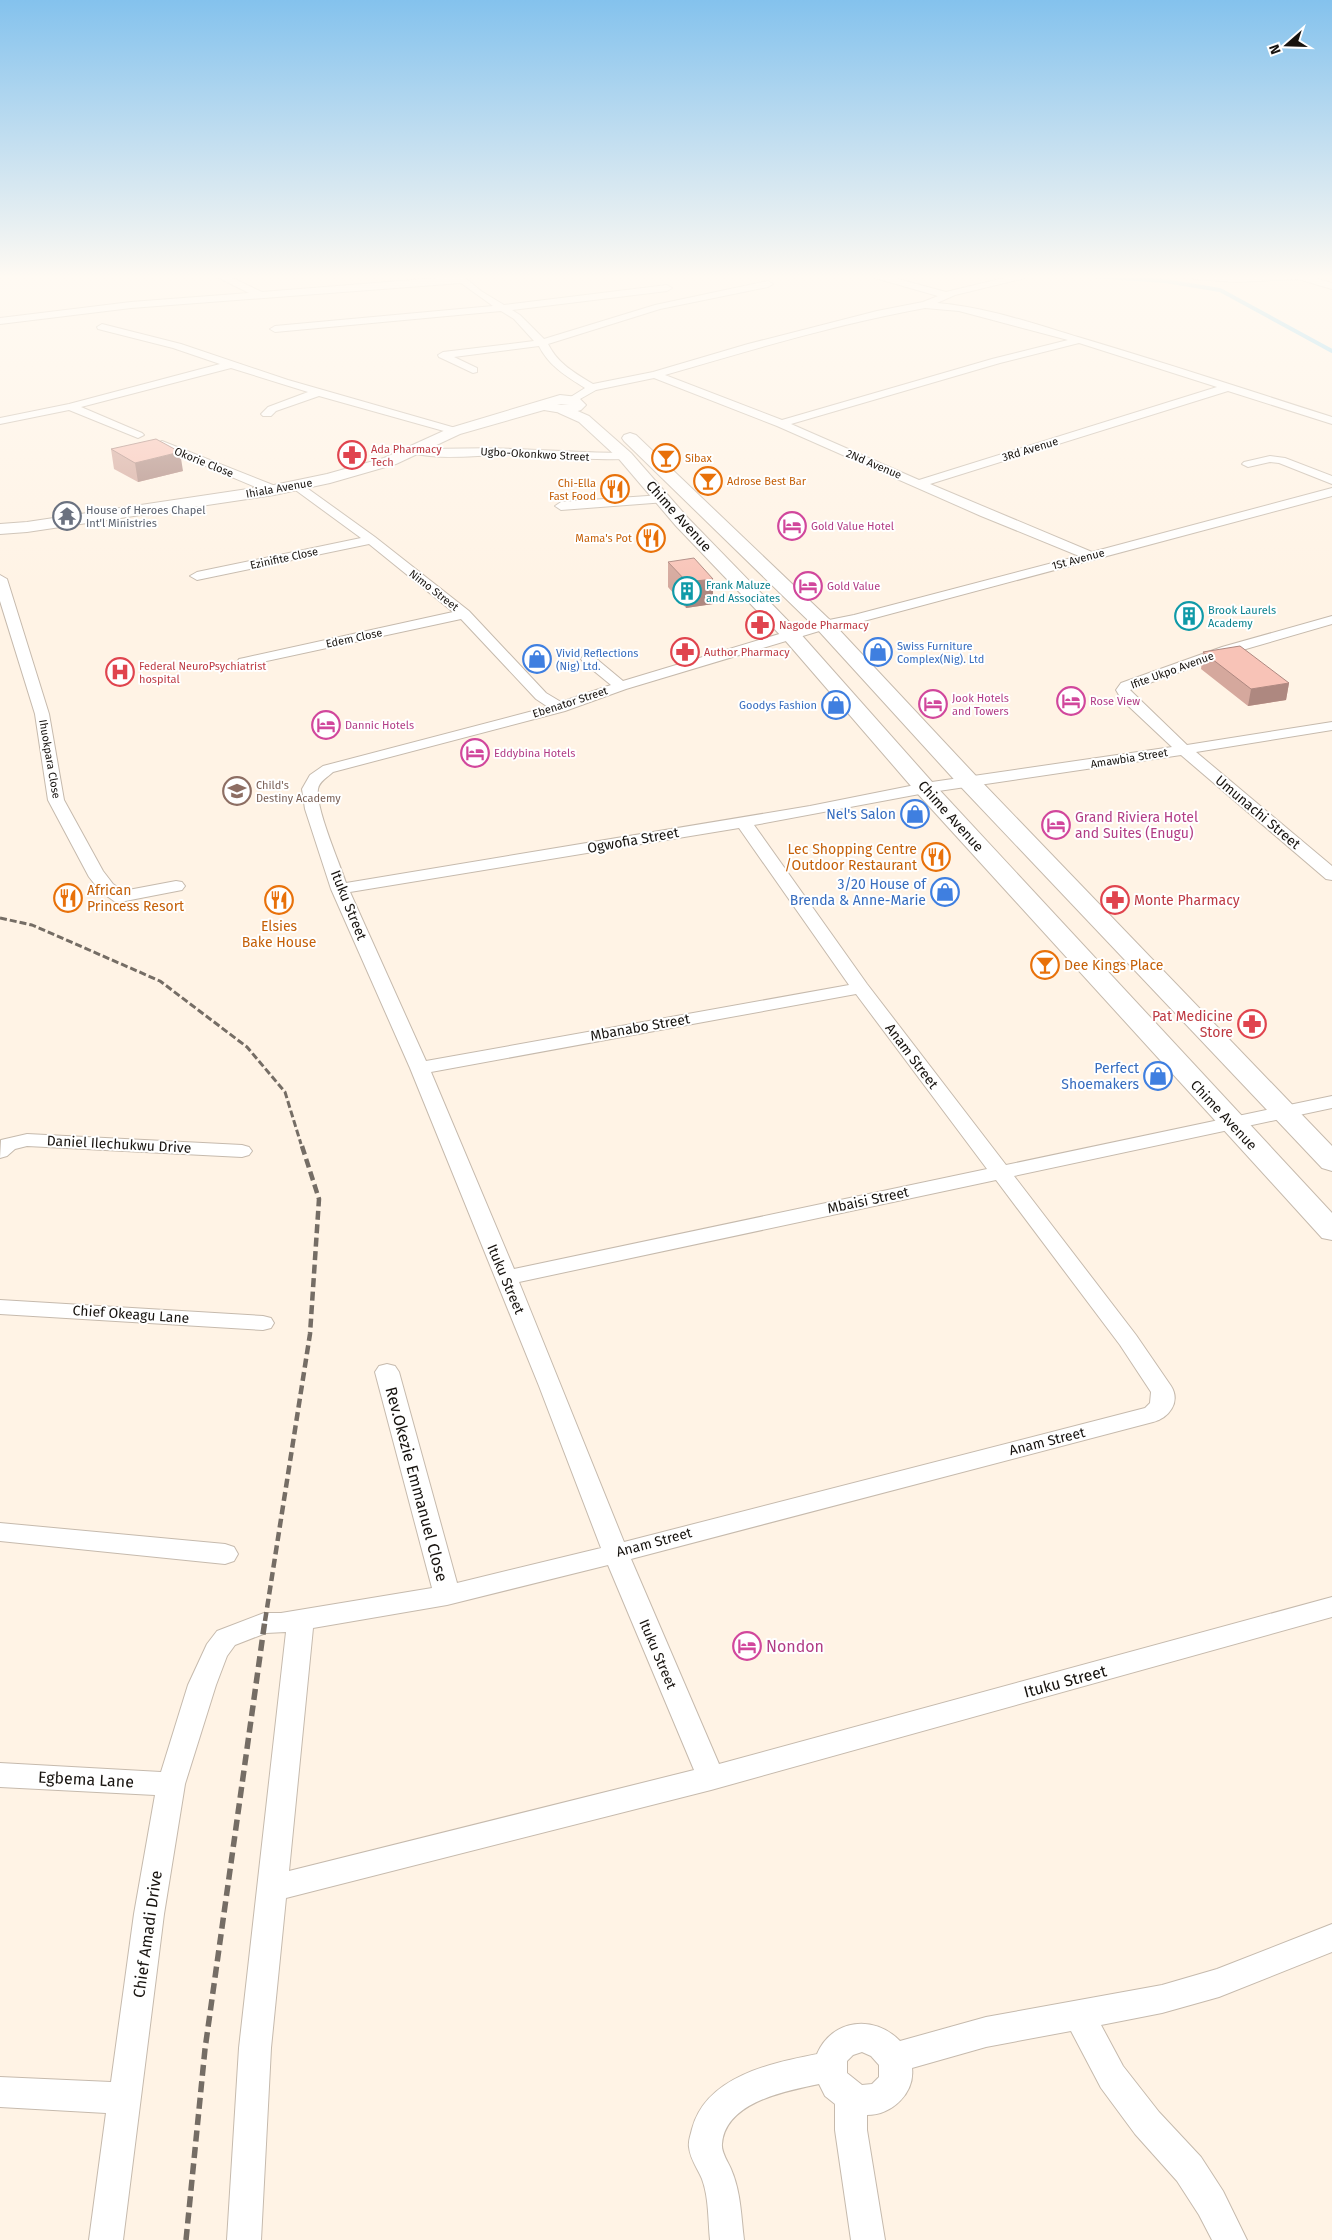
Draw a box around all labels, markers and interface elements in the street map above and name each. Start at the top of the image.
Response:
north arrow [1262,20,1312,70]
text: N [1266,42,1285,57]
street label: 3Rd Avenue [1001,435,1060,464]
pharmacy icon: Ada Pharmacy Tech [337,440,367,470]
place label: Ada Pharmacy Tech [371,443,442,469]
bar icon: Sibax [651,443,681,473]
street label: Okorie Close [172,445,235,480]
street label: Ugbo-Okonkwo Street [480,445,590,464]
street label: 2Nd Avenue [844,447,903,482]
place label: Sibax [685,452,713,465]
bar icon: Adrose Best Bar [693,466,723,496]
restaurant icon: Chi-Ella Fast Food [600,474,630,504]
place label: Adrose Best Bar [727,475,807,488]
street label: Ihiala Avenue [245,476,313,501]
place label: Chi-Ella Fast Food [549,477,596,503]
street label: Chime Avenue [642,477,715,555]
temple icon: House of Heroes Chapel Int'l Ministries [52,501,82,531]
place label: House of Heroes Chapel Int'l Ministries [86,504,205,530]
hotel icon: Gold Value Hotel [777,511,807,541]
place label: Gold Value Hotel [811,520,894,533]
restaurant icon: Mama's Pot [636,523,666,553]
place label: Mama's Pot [575,532,632,545]
street label: Ezinifite Close [249,545,319,572]
street label: 1St Avenue [1050,546,1106,573]
street label: Nimo Street [406,567,461,614]
hotel icon: Gold Value [793,571,823,601]
building icon: Frank Maluze and Associates [672,576,702,606]
place label: Frank Maluze and Associates [706,579,780,605]
place label: Gold Value [827,580,880,593]
building icon: Brook Laurels Academy [1174,601,1204,631]
place label: Brook Laurels Academy [1208,604,1276,630]
pharmacy icon: Nagode Pharmacy [745,610,775,640]
place label: Nagode Pharmacy [779,619,869,632]
street label: Edem Close [325,626,384,651]
pharmacy icon: Author Pharmacy [670,637,700,667]
shop icon: Swiss Furniture Complex(Nig). Ltd [863,637,893,667]
place label: Swiss Furniture Complex(Nig). Ltd [897,640,984,666]
shop icon: Vivid Reflections (Nig) Ltd. [522,644,552,674]
place label: Author Pharmacy [704,646,790,659]
place label: Vivid Reflections (Nig) Ltd. [556,647,639,673]
street label: Ifite Ukpo Avenue [1129,649,1216,692]
hospital icon: Federal NeuroPsychiatrist hospital [105,657,135,687]
place label: Federal NeuroPsychiatrist hospital [139,660,266,686]
street label: Ebenator Street [531,684,609,721]
hotel icon: Rose View [1056,686,1086,716]
hotel icon: Jook Hotels and Towers [918,689,948,719]
shop icon: Goodys Fashion [821,690,851,720]
place label: Jook Hotels and Towers [952,692,1009,718]
place label: Rose View [1090,695,1140,708]
place label: Goodys Fashion [739,699,817,712]
hotel icon: Dannic Hotels [311,710,341,740]
street label: Ihuokpara Close [36,719,63,800]
place label: Dannic Hotels [345,719,414,732]
hotel icon: Eddybina Hotels [460,738,490,768]
street label: Amawbia Street [1090,746,1169,771]
place label: Eddybina Hotels [494,747,575,760]
street label: Umunachi Street [1212,772,1304,853]
school or university icon: Child's Destiny Academy [222,776,252,806]
street label: Chime Avenue [914,777,987,855]
place label: Child's Destiny Academy [256,779,341,805]
shop icon: Nel's Salon [900,799,930,829]
place label: Nel's Salon [826,806,896,823]
place label: Grand Riviera Hotel and Suites (Enugu) [1075,809,1198,842]
hotel icon: Grand Riviera Hotel and Suites (Enugu) [1041,810,1071,840]
street label: Ogwofia Street [586,824,681,857]
place label: Lec Shopping Centre /Outdoor Restaurant [785,841,918,874]
restaurant icon: Lec Shopping Centre /Outdoor Restaurant [921,842,951,872]
street label: Ituku Street [327,868,371,944]
place label: 3/20 House of Brenda & Anne-Marie [790,876,927,909]
shop icon: 3/20 House of Brenda & Anne-Marie [930,877,960,907]
place label: African Princess Resort [87,882,185,915]
restaurant icon: African Princess Resort [53,883,83,913]
restaurant icon: Elsies Bake House [264,885,294,915]
pharmacy icon: Monte Pharmacy [1100,885,1130,915]
place label: Monte Pharmacy [1134,892,1240,909]
place label: Elsies Bake House [242,918,316,951]
bar icon: Dee Kings Place [1030,950,1060,980]
place label: Dee Kings Place [1064,957,1164,974]
place label: Pat Medicine Store [1152,1008,1233,1041]
pharmacy icon: Pat Medicine Store [1237,1009,1267,1039]
street label: Mbanabo Street [589,1010,692,1045]
street label: Anam Street [881,1020,942,1093]
place label: Perfect Shoemakers [1061,1060,1140,1093]
shop icon: Perfect Shoemakers [1143,1061,1173,1091]
street label: Chime Avenue [1187,1077,1260,1154]
street label: Daniel Ilechukwu Drive [46,1132,192,1157]
street label: Mbaisi Street [826,1183,911,1217]
street label: Ituku Street [483,1242,528,1318]
street label: Chief Okeagu Lane [72,1302,190,1327]
street label: Rev.Okezie Emmanuel Close [381,1385,452,1584]
street label: Anam Street [1007,1424,1088,1459]
street label: Anam Street [614,1524,695,1561]
street label: Ituku Street [635,1617,680,1693]
hotel icon: Nondon [732,1631,762,1661]
place label: Nondon [766,1637,824,1656]
street label: Ituku Street [1022,1661,1109,1702]
street label: Egbema Lane [38,1767,134,1792]
street label: Chief Amadi Drive [129,1869,166,1999]

